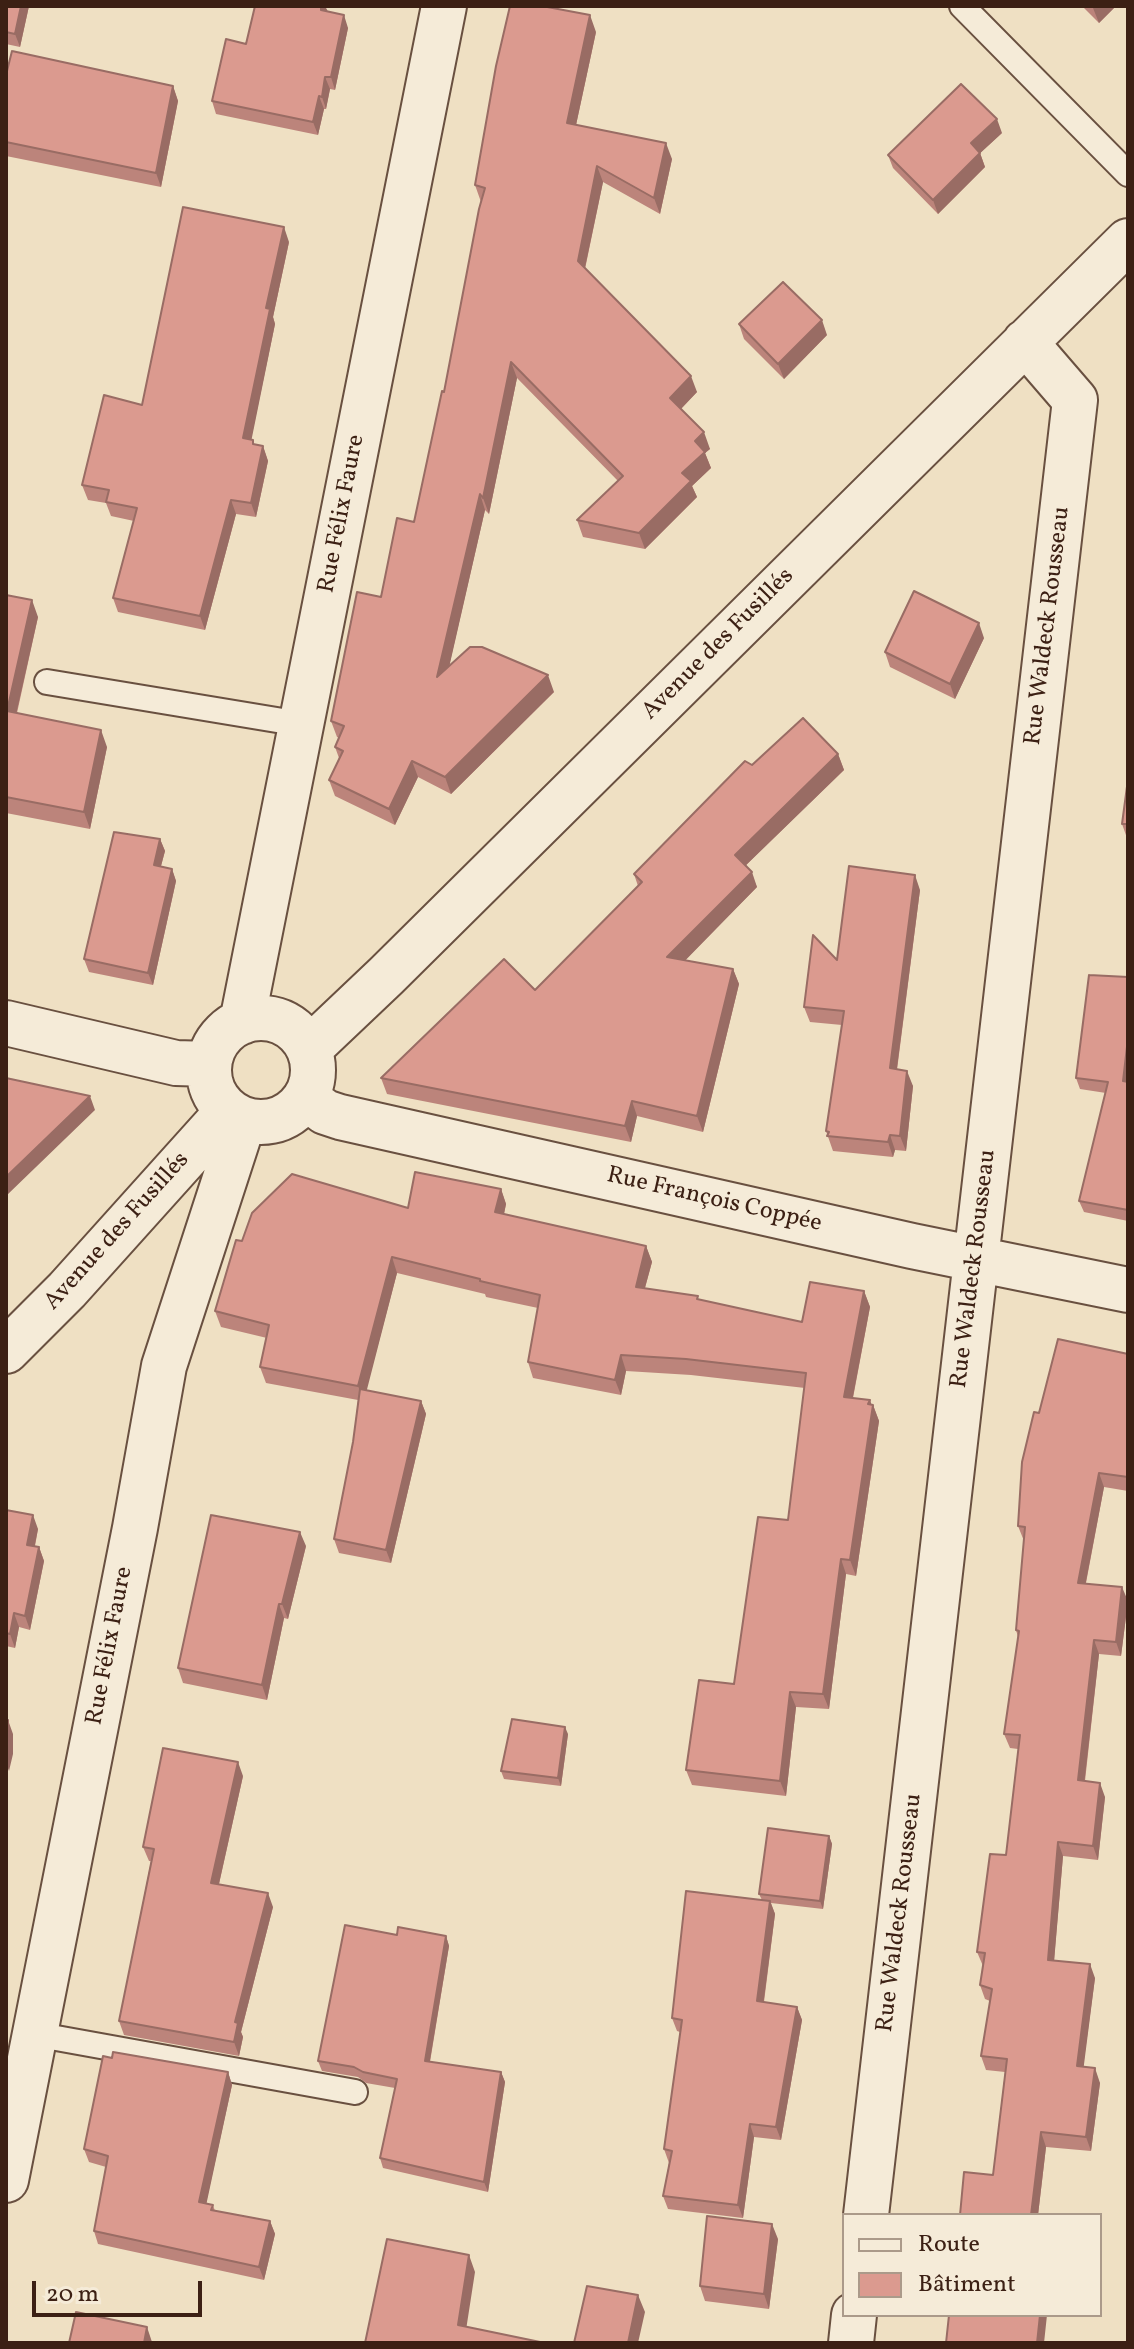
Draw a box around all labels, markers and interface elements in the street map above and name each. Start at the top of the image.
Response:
street label: Rue Félix Faure [314,432,372,596]
street label: Rue Waldeck Rousseau [1020,505,1078,747]
street label: Avenue des Fusillés [637,563,801,727]
street label: Avenue des Fusillés [39,1147,197,1317]
street label: Rue Waldeck Rousseau [946,1148,1004,1390]
street label: Rue François Coppée [604,1162,824,1240]
street label: Rue Félix Faure [82,1564,140,1728]
street label: Rue Waldeck Rousseau [872,1792,930,2034]
legend [842,2213,1102,2317]
text: Route [918,2228,980,2262]
scale bar [36,2265,206,2315]
text: Bâtiment [918,2268,1016,2302]
text: 20 m [46,2278,99,2312]

